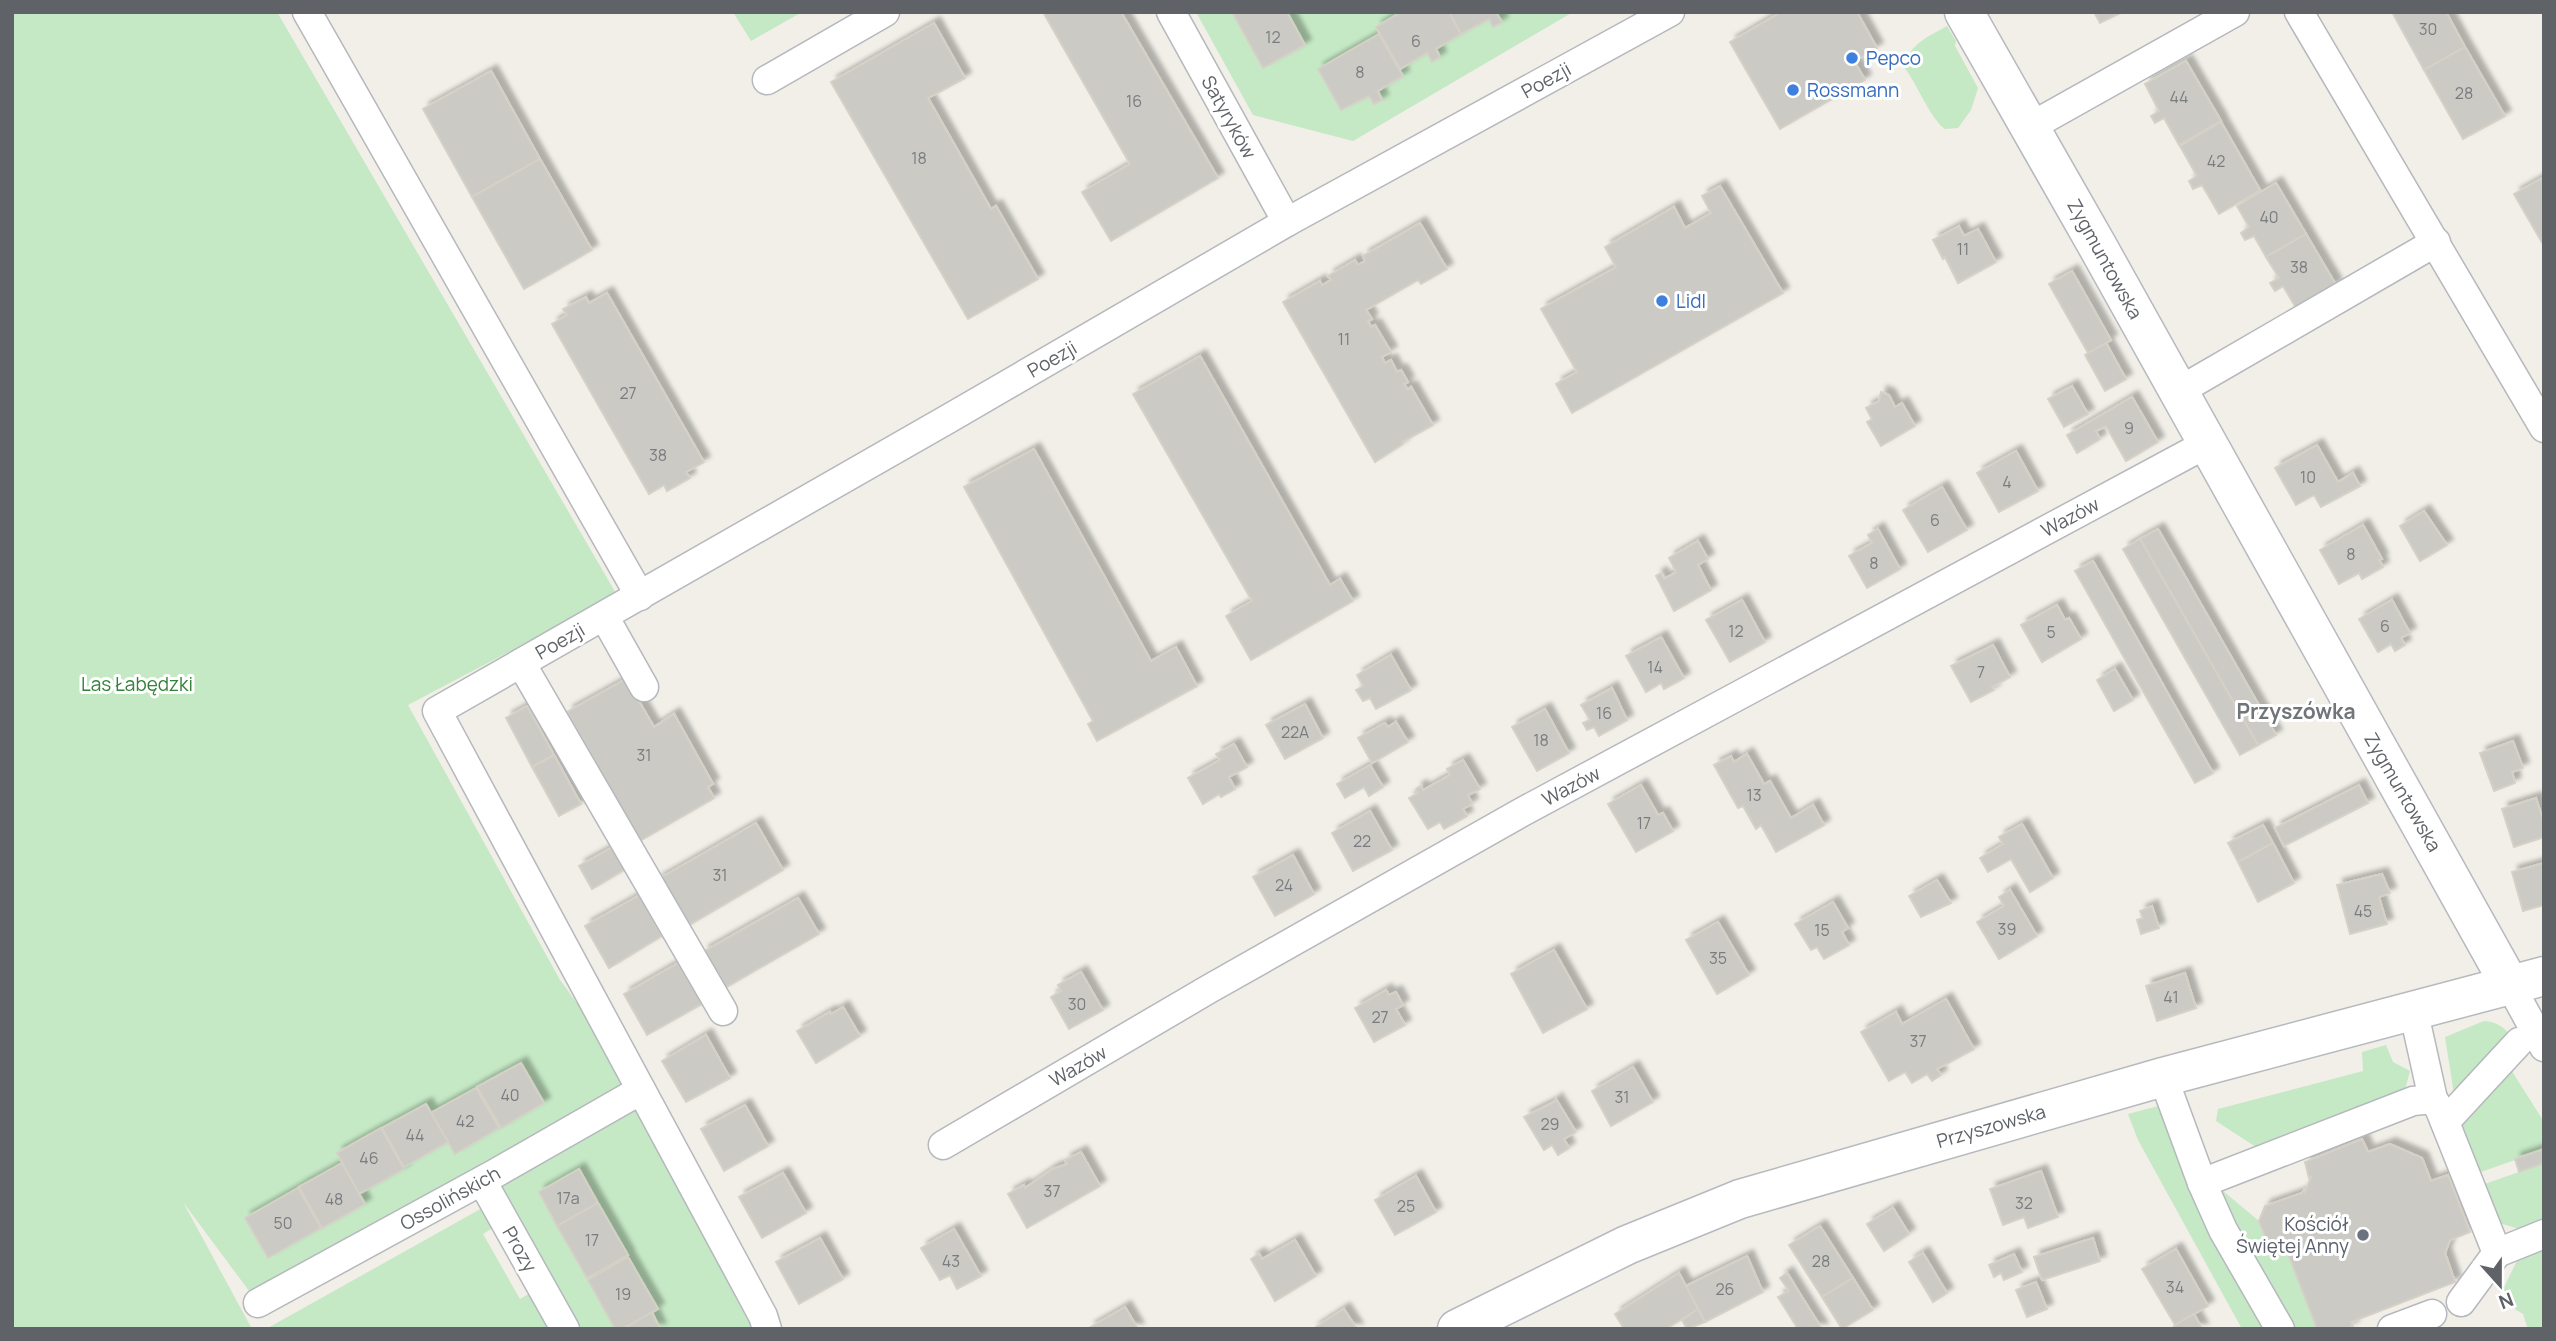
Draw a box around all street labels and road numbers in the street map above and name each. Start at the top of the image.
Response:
street label: Poezji [1517,56,1575,104]
street label: Satyryków [1196,71,1263,163]
street label: Zygmuntowska [2061,194,2149,324]
street label: Poezji [1023,334,1081,384]
street label: Wazów [2036,491,2104,543]
street label: Poezji [531,616,589,666]
street label: Zygmuntowska [2358,728,2448,856]
street label: Wazów [1537,760,1605,812]
street label: Wazów [1045,1039,1112,1093]
street label: Przyszowska [1933,1098,2049,1154]
street label: Ossolińskich [395,1160,505,1236]
street label: Prozy [497,1221,543,1277]

